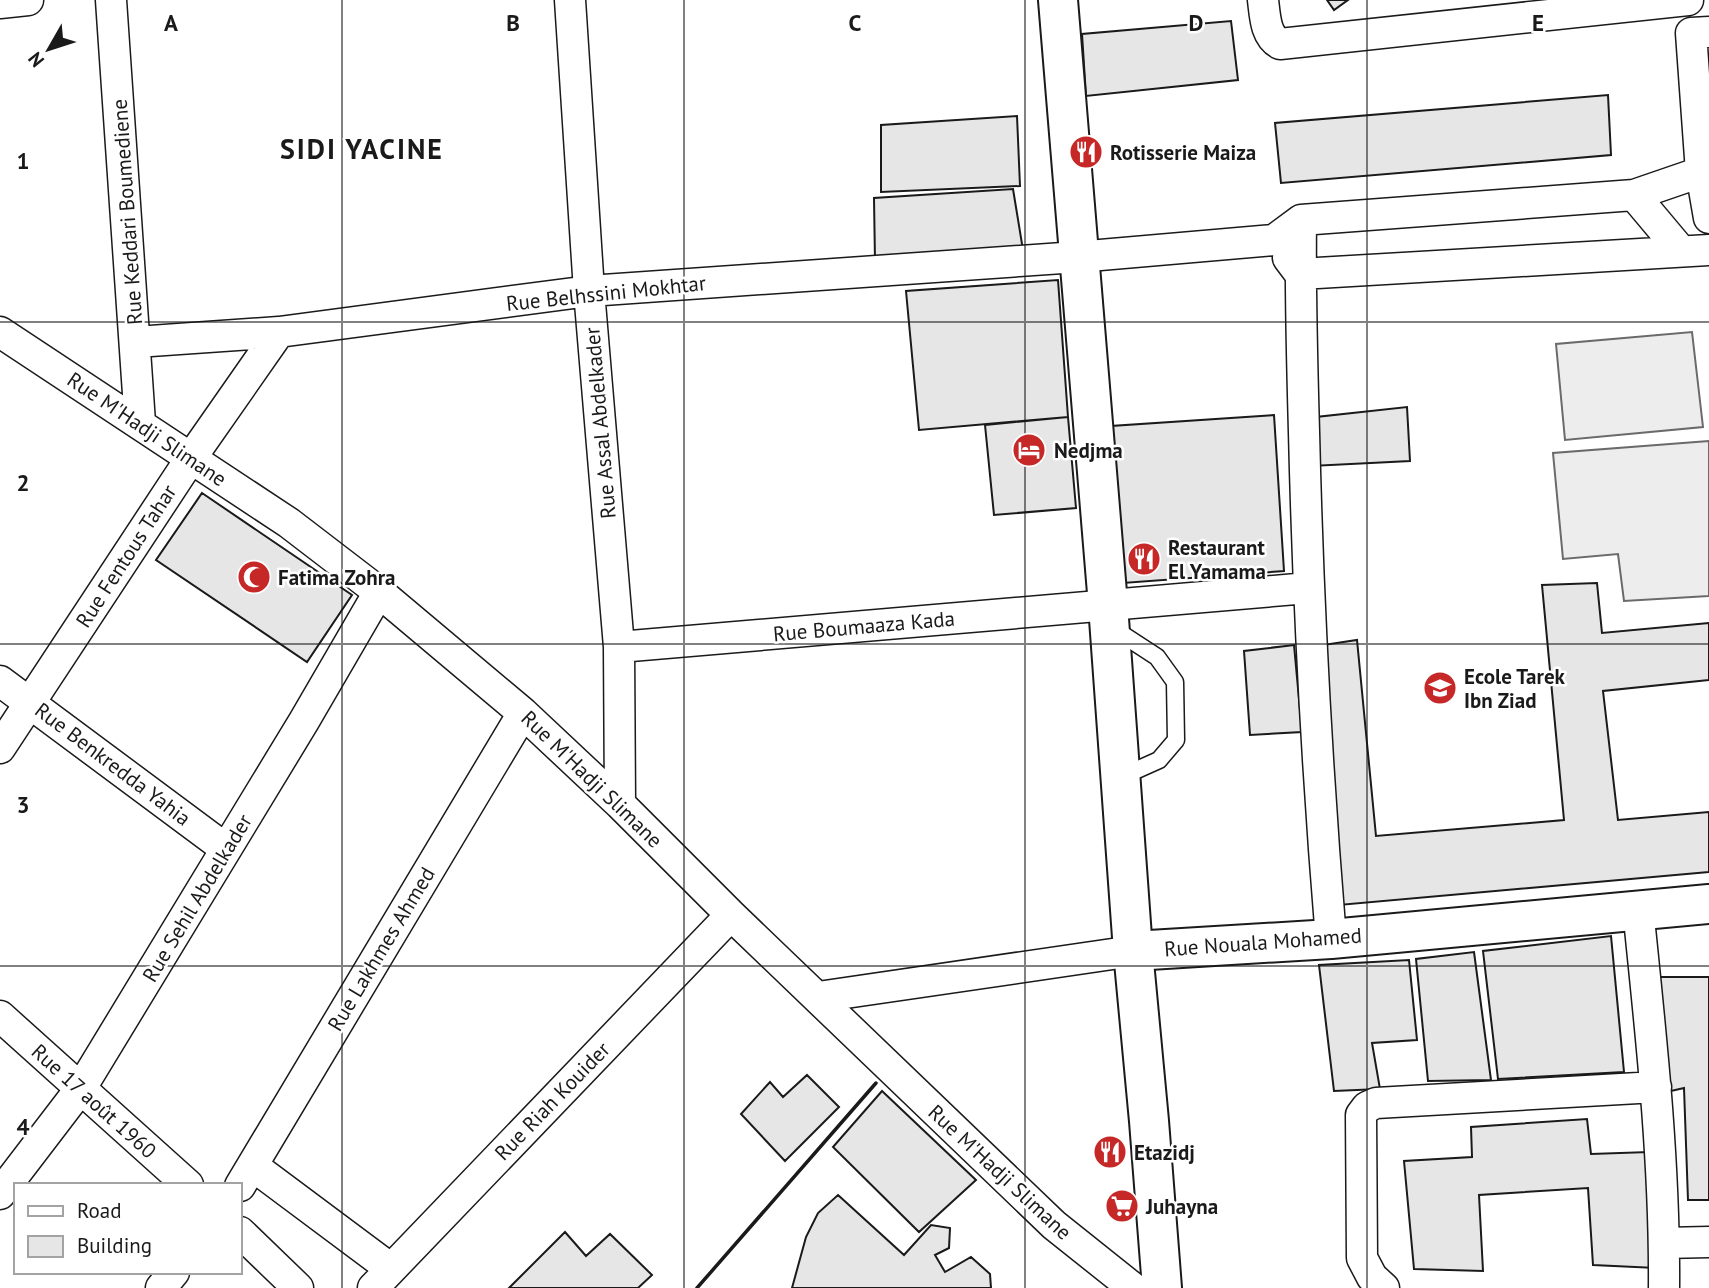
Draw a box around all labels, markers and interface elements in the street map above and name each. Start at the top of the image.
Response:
text: A [164,8,178,37]
text: B [506,8,520,37]
text: C [849,8,862,37]
text: D [1189,8,1203,37]
text: E [1532,8,1544,37]
north arrow [14,14,84,84]
text: N [23,47,49,72]
street label: Rue Keddari Boumediene [106,98,148,326]
district label: SIDI YACINE [280,130,444,167]
restaurant icon: Rotisserie Maiza [1067,133,1105,171]
place label: Rotisserie Maiza [1110,139,1256,166]
text: 1 [16,146,30,175]
street label: Rue Belhssini Mokhtar [505,269,707,317]
street label: Rue Assal Abdelkader [578,326,622,520]
street label: Rue M'Hadji Slimane [62,366,232,492]
hotel icon: Nedjma [1010,431,1048,469]
place label: Nedjma [1054,437,1123,464]
text: 2 [16,468,30,497]
street label: Rue Fentous Tahar [70,479,182,633]
place label: Restaurant El Yamama [1168,534,1266,585]
restaurant icon: Restaurant El Yamama [1125,540,1163,578]
mosque icon: Fatima Zohra [235,558,273,596]
place label: Fatima Zohra [278,564,396,591]
street label: Rue Boumaaza Kada [772,605,956,647]
place label: Ecole Tarek Ibn Ziad [1464,663,1566,714]
school or university icon: Ecole Tarek Ibn Ziad [1421,669,1459,707]
street label: Rue Benkredda Yahia [30,697,196,831]
street label: Rue M'Hadji Slimane [516,705,668,853]
text: 3 [16,790,30,819]
street label: Rue Sehil Abdelkader [136,809,258,987]
street label: Rue Lakhmes Ahmed [321,862,441,1036]
street label: Rue Nouala Mohamed [1163,922,1363,962]
street label: Rue Riah Kouider [489,1036,615,1166]
street label: Rue 17 août 1960 [26,1038,162,1164]
street label: Rue M'Hadji Slimane [923,1099,1077,1245]
text: 4 [16,1112,30,1141]
restaurant icon: Etazidj [1091,1133,1129,1171]
place label: Etazidj [1134,1139,1195,1166]
legend [14,1183,242,1274]
supermarket icon: Juhayna [1103,1187,1141,1225]
place label: Juhayna [1145,1193,1218,1220]
text: Road [77,1197,121,1224]
text: Building [77,1232,152,1259]

